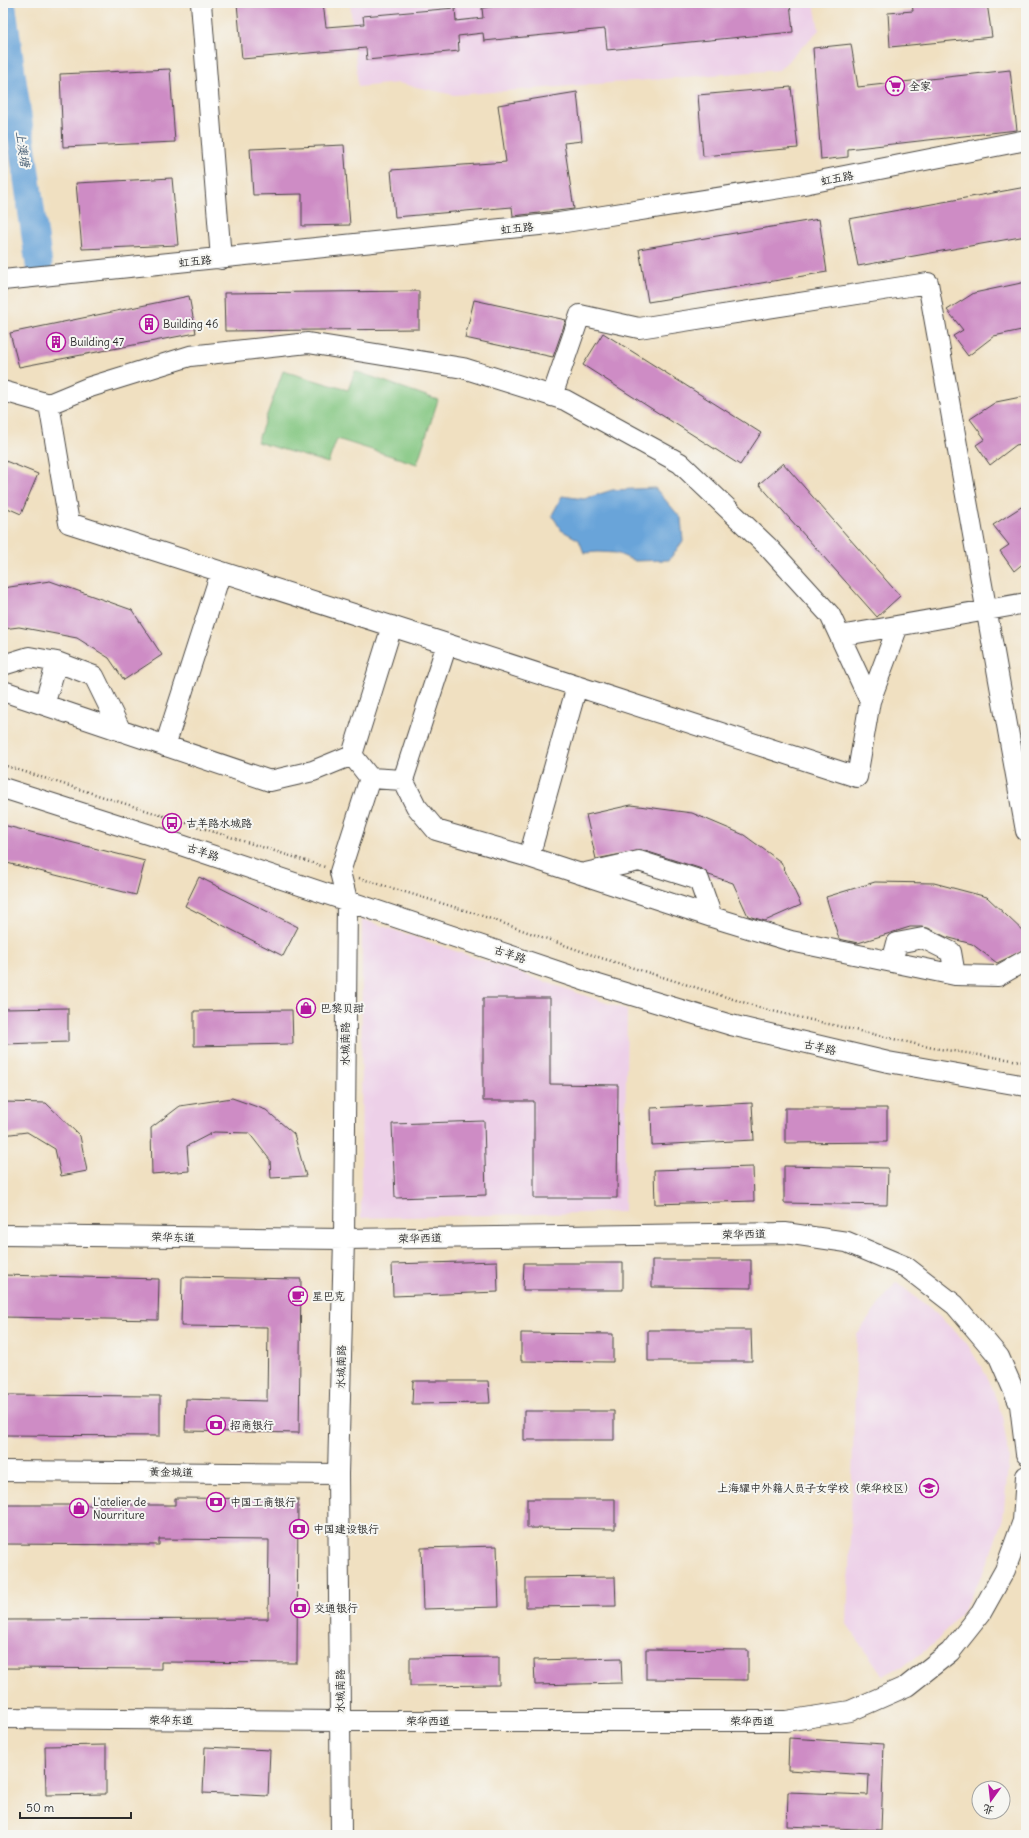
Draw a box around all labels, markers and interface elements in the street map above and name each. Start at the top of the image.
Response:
supermarket icon: 全家 [884,75,906,97]
place label: 全家 [909,79,931,93]
water label: 上澳塘 [13,130,33,170]
street label: 虹五路 [819,168,855,188]
street label: 虹五路 [500,219,534,237]
street label: 虹五路 [178,252,212,270]
building icon: Building 46 [138,313,160,335]
place label: Building 46 [163,317,218,331]
building icon: Building 47 [45,331,67,353]
place label: Building 47 [70,335,125,349]
bus stop icon: 古羊路水城路 [161,812,183,834]
place label: 古羊路水城路 [186,816,252,830]
street label: 古羊路 [185,840,221,864]
street label: 古羊路 [492,942,528,966]
shop icon: 巴黎贝甜 [295,997,317,1019]
place label: 巴黎贝甜 [320,1001,364,1015]
street label: 水城南路 [338,1022,352,1066]
street label: 古羊路 [802,1036,838,1058]
street label: 荣华西道 [722,1227,766,1241]
street label: 荣华东道 [151,1230,195,1244]
street label: 荣华西道 [398,1231,442,1245]
cafe icon: 星巴克 [287,1285,309,1307]
place label: 星巴克 [312,1289,345,1303]
street label: 水城南路 [334,1345,348,1389]
bank icon: 招商银行 [205,1414,227,1436]
place label: 招商银行 [230,1418,274,1432]
street label: 黄金城道 [149,1465,193,1479]
school or university icon: 上海耀中外籍人员子女学校（荣华校区） [918,1477,940,1499]
place label: 上海耀中外籍人员子女学校（荣华校区） [717,1481,915,1495]
bank icon: 中国工商银行 [205,1491,227,1513]
place label: L'atelier de Nourriture [93,1495,146,1522]
place label: 中国工商银行 [230,1495,296,1509]
shop icon: L'atelier de Nourriture [68,1497,90,1519]
bank icon: 中国建设银行 [288,1518,310,1540]
place label: 中国建设银行 [313,1522,379,1536]
bank icon: 交通银行 [289,1597,311,1619]
place label: 交通银行 [314,1601,358,1615]
street label: 水城南路 [333,1669,347,1713]
street label: 荣华东道 [149,1713,193,1727]
street label: 荣华西道 [406,1714,450,1728]
street label: 荣华西道 [730,1714,774,1728]
north arrow [971,1780,1011,1820]
scale bar [20,1794,131,1820]
text: 50 m [26,1800,55,1815]
text: 北 [981,1801,996,1818]

